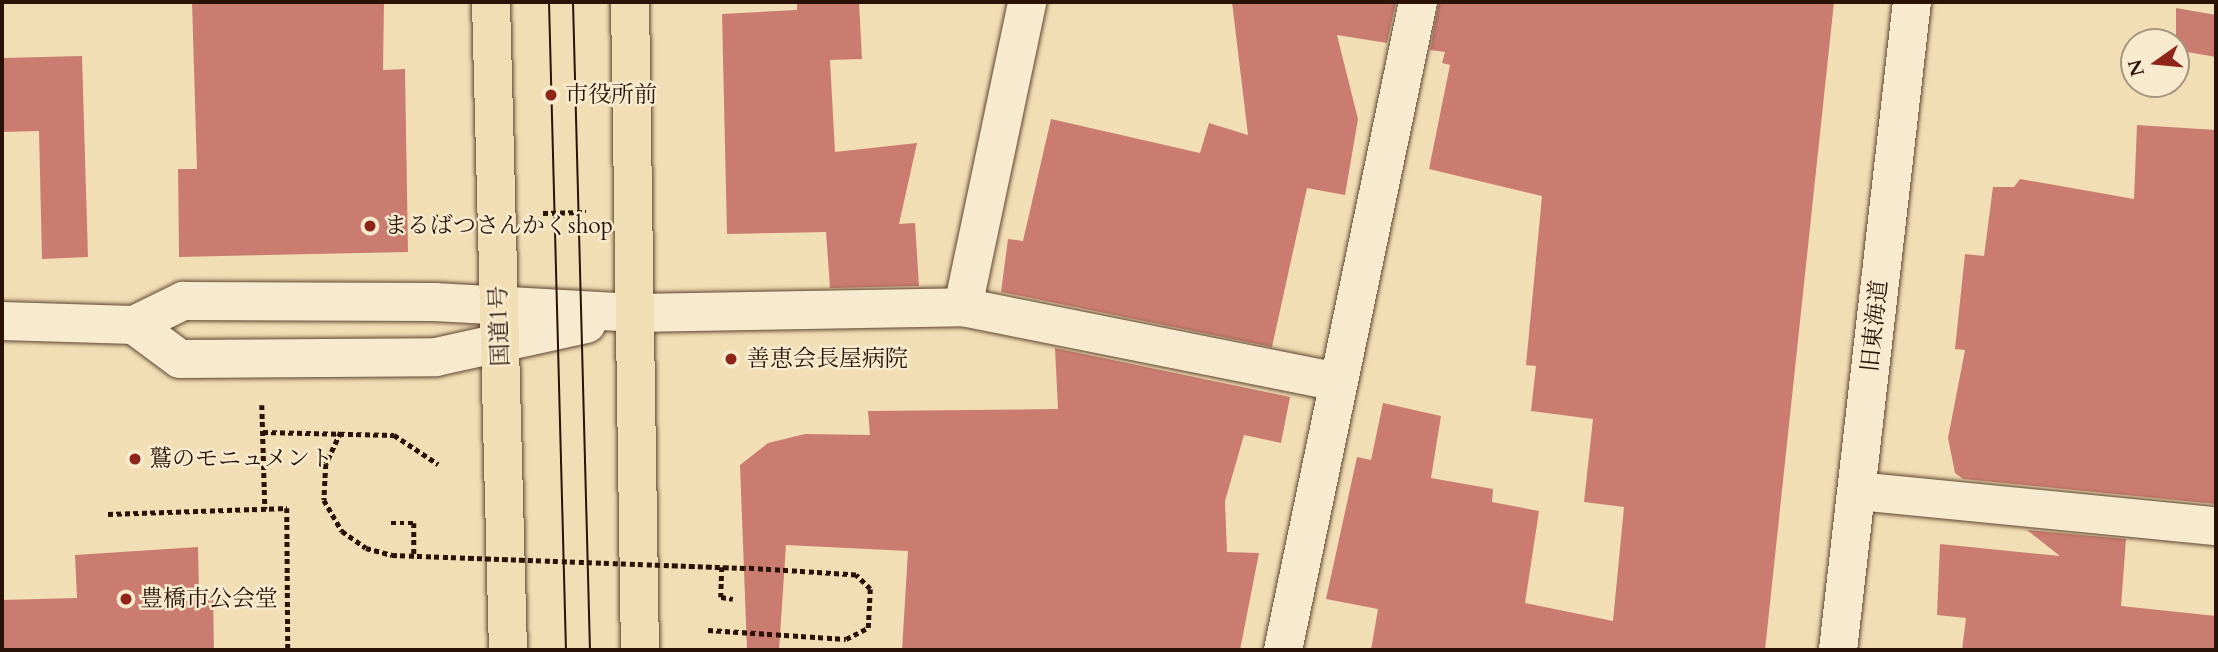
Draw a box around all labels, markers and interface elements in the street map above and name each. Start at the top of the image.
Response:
north arrow [2120,28,2190,98]
text: N [2122,57,2151,79]
place label: 市役所前 [565,81,657,109]
marker: 市役所前 [543,87,559,103]
place label: まるばつさんかくshop [384,212,613,240]
marker: まるばつさんかくshop [362,218,378,234]
street label: 旧東海道 [1856,279,1894,373]
street label: 国道1号 [485,285,515,367]
place label: 善恵会長屋病院 [747,345,908,373]
marker: 善恵会長屋病院 [721,349,741,369]
place label: 鷲のモニュメント [149,445,333,473]
marker: 鷲のモニュメント [127,451,143,467]
place label: 豊橋市公会堂 [140,585,278,613]
marker: 豊橋市公会堂 [118,591,134,607]

